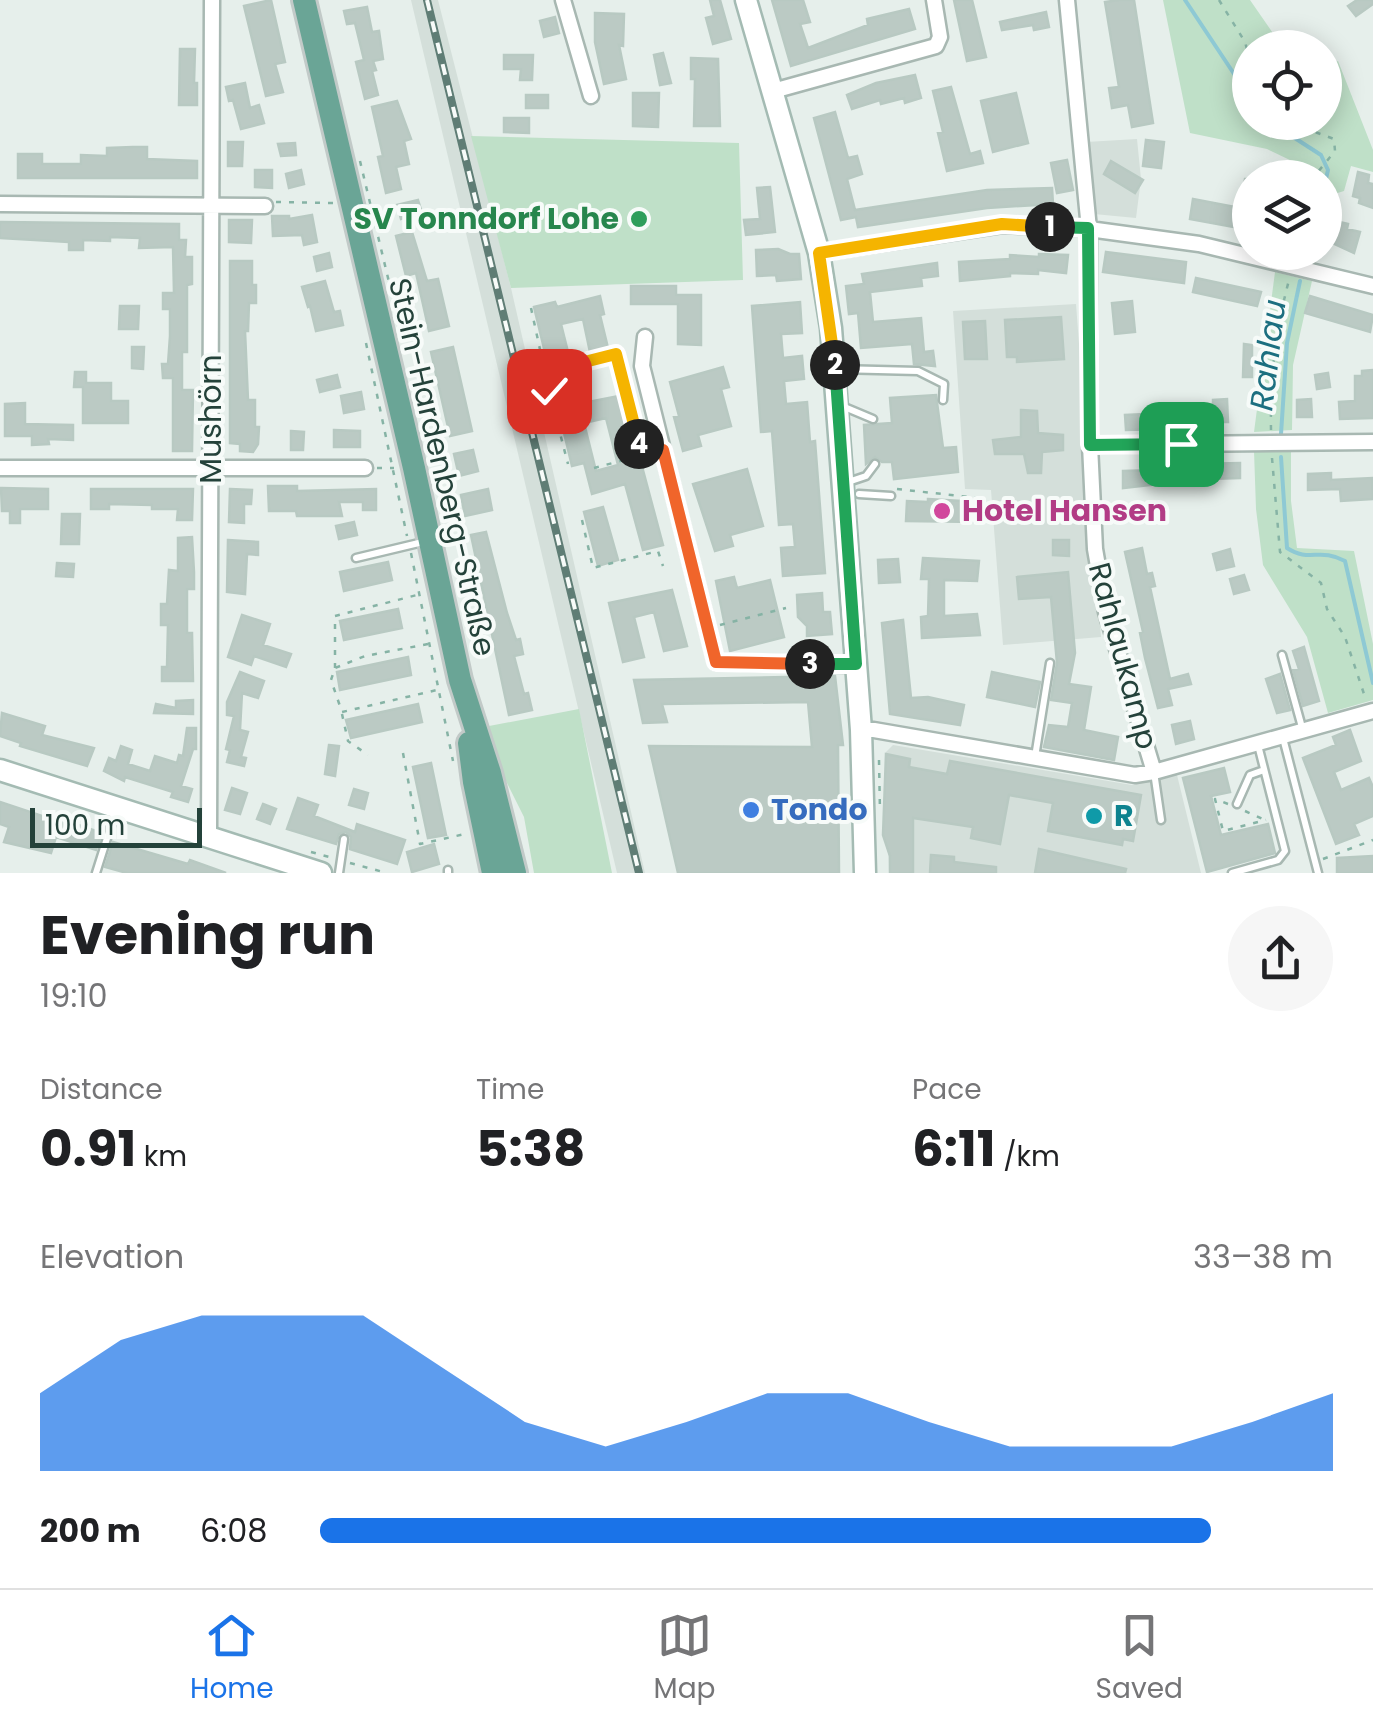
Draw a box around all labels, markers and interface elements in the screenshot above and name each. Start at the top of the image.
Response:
map controls [1232,30,1342,270]
button: locate [1232,30,1342,140]
button: layers [1232,160,1342,270]
place label: SV Tonndorf Lohe [353,197,619,240]
pin: 1 [1025,202,1075,252]
text: 1 [1045,207,1055,246]
marker: SV Tonndorf Lohe [628,208,650,230]
street label: Stein-Hardenberg-Straße [378,274,507,660]
water label: Rahlau [1238,297,1297,413]
pin: 2 [810,340,860,390]
text: 2 [827,345,843,384]
pin [507,349,592,434]
street label: Mushörn [189,354,232,484]
icon: check [522,364,577,419]
pin [1139,402,1224,487]
icon: arrive [1154,417,1209,472]
pin: 4 [614,419,664,469]
text: 4 [630,424,648,463]
place label: Hotel Hansen [962,489,1167,532]
marker: Hotel Hansen [931,500,953,522]
street label: Rahlaukamp [1078,558,1169,754]
pin: 3 [785,639,835,689]
text: 3 [802,644,818,683]
place label: Tondo [771,788,868,831]
place label: R [1114,794,1134,837]
marker: Tondo [740,799,762,821]
scale bar [30,803,202,848]
marker: R [1083,805,1105,827]
text: 100 m [45,806,125,845]
text: Evening run [40,896,375,973]
button: share [1228,906,1333,1011]
text: 19:10 [40,973,108,1018]
text: Distance [40,1070,163,1109]
text: Time [476,1070,544,1109]
text: Pace [912,1070,982,1109]
text: 0.91 [40,1113,136,1184]
text: 5:38 [476,1113,585,1184]
text: 6:11 [912,1113,996,1184]
text: km [136,1137,187,1176]
text: /km [996,1137,1060,1176]
text: Elevation [40,1234,184,1279]
text: 33–38 m [1193,1234,1333,1279]
text: 200 m [40,1508,141,1553]
text: 6:08 [200,1508,267,1553]
tab: Home [190,1608,274,1710]
tab: Map [654,1608,716,1710]
tab: Saved [1096,1608,1183,1710]

